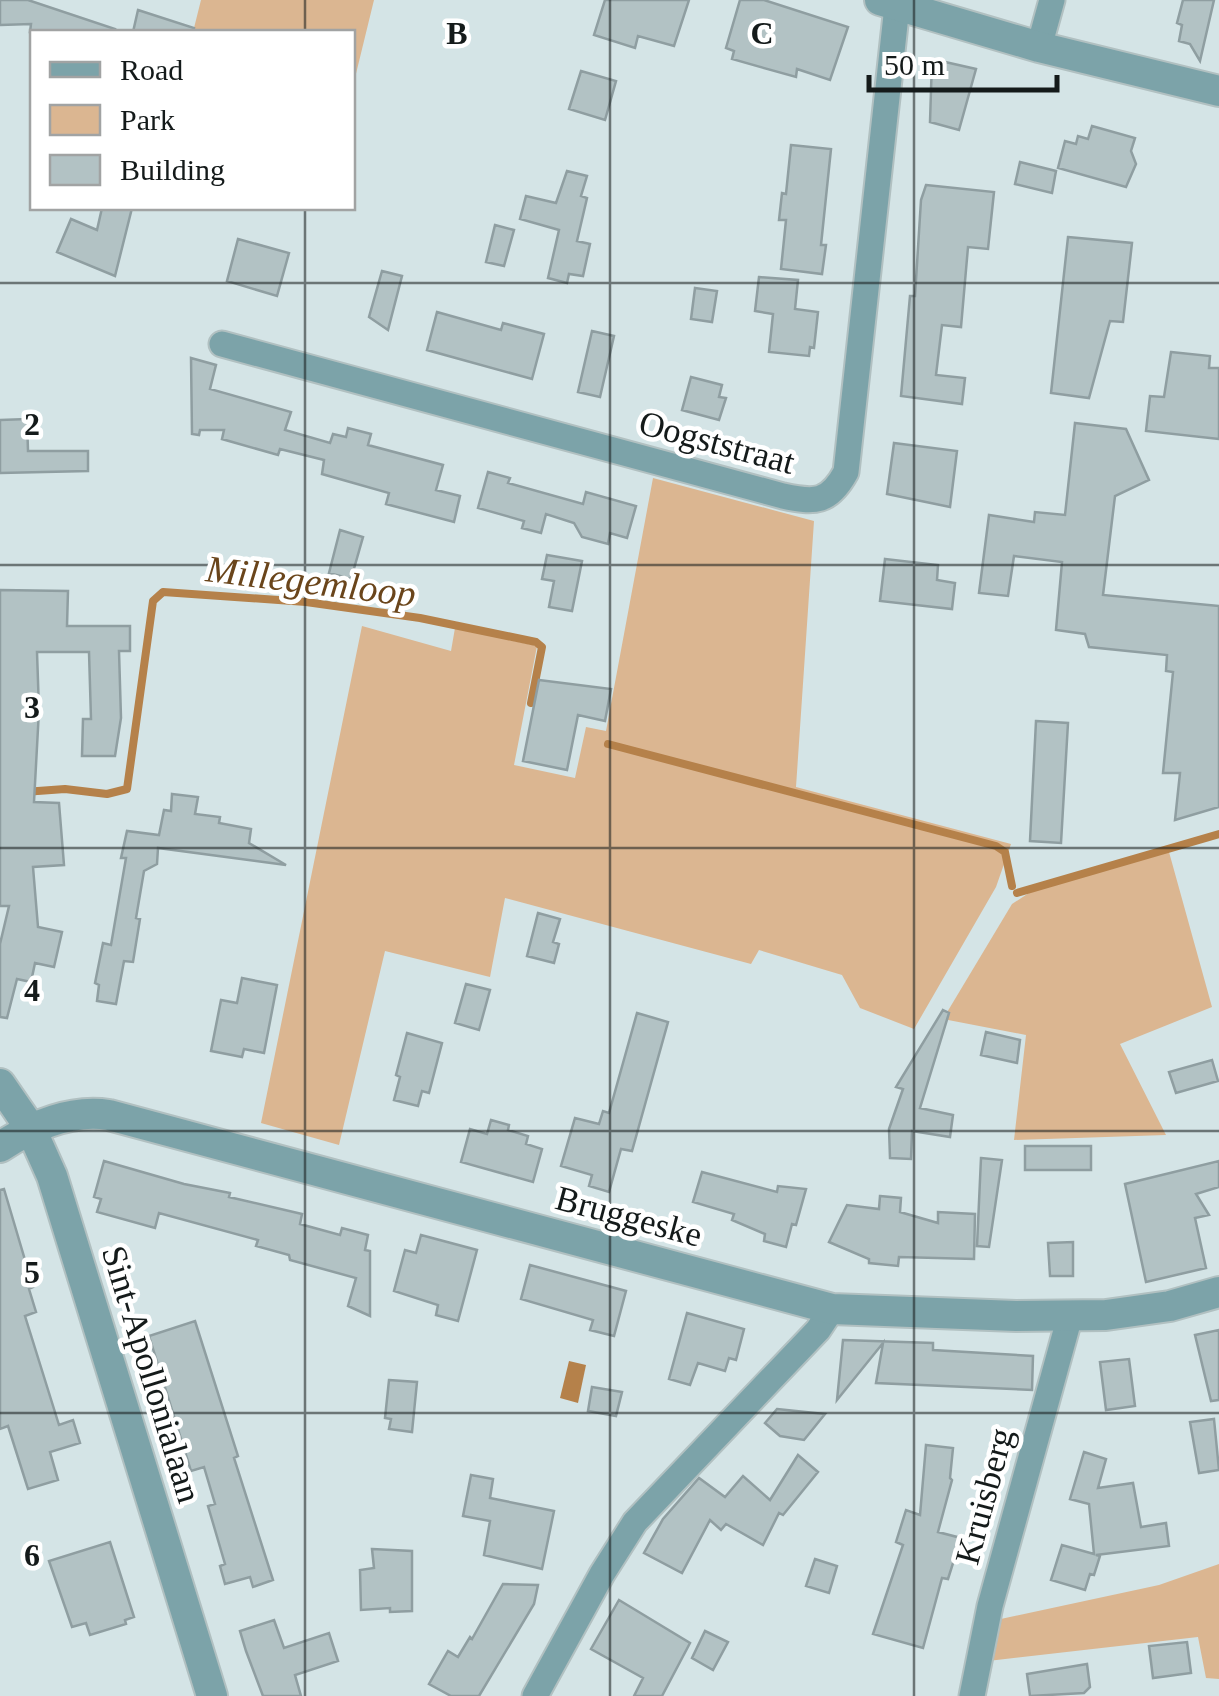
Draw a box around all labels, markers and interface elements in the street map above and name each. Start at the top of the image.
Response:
text: B [446,15,468,51]
text: C [750,15,774,51]
legend [30,30,355,210]
scale bar [869,30,1056,92]
text: 50 m [884,48,945,81]
text: Road [120,53,183,86]
text: Park [120,103,175,136]
text: Building [120,153,225,186]
street label: Oogststraat [635,403,799,482]
text: 2 [24,406,40,442]
water label: Millegemloop [203,547,418,615]
text: 3 [24,689,40,725]
text: 4 [24,972,40,1008]
street label: Bruggeske [552,1178,706,1255]
street label: Sint-Apollonialaan [94,1241,209,1507]
text: 5 [24,1254,40,1290]
street label: Kruisberg [948,1424,1021,1568]
text: 6 [24,1537,40,1573]

